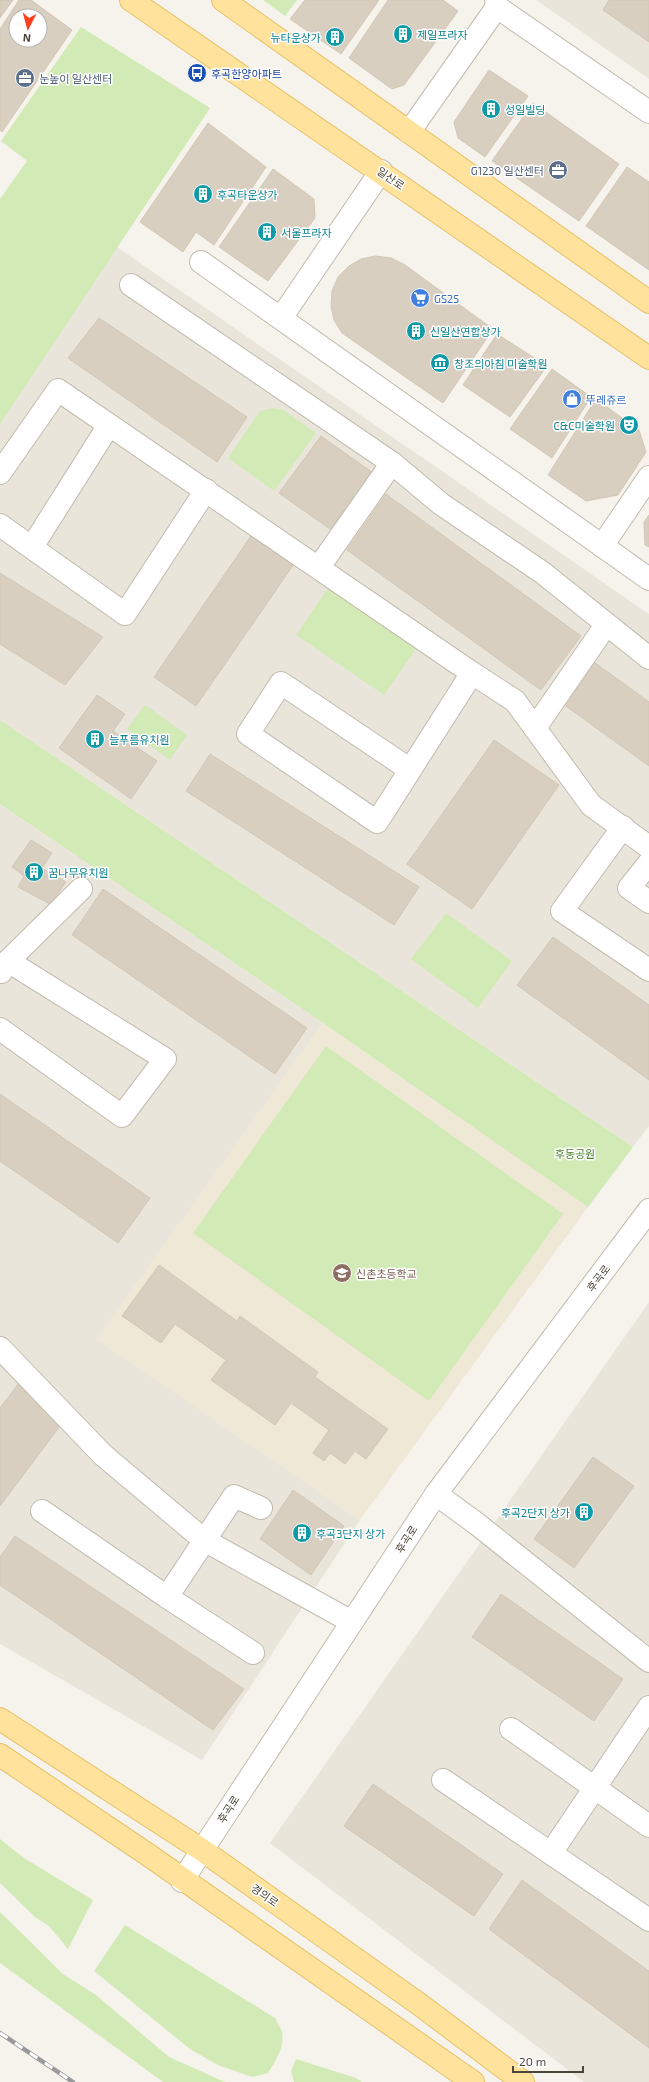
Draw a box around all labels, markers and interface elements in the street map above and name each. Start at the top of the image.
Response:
north arrow [8,8,48,48]
building icon: 제일프라자 [392,23,414,45]
building icon: 뉴타운상가 [324,26,346,48]
place label: 제일프라자 [417,28,468,41]
place label: 뉴타운상가 [270,31,321,44]
text: N [22,32,32,45]
bus stop icon: 후곡한양아파트 [186,62,208,84]
office icon: 눈높이 일산센터 [14,67,36,89]
place label: 후곡한양아파트 [211,67,282,80]
place label: 눈높이 일산센터 [39,72,112,85]
building icon: 성일빌딩 [480,98,502,120]
place label: 성일빌딩 [505,103,545,116]
office icon: G1230 일산센터 [547,159,569,181]
street label: 일산로 [375,164,407,192]
place label: G1230 일산센터 [471,164,544,177]
building icon: 후곡타운상가 [192,183,214,205]
place label: 후곡타운상가 [217,188,278,201]
building icon: 서울프라자 [256,221,278,243]
place label: 서울프라자 [281,226,332,239]
supermarket icon: GS25 [409,287,431,309]
place label: GS25 [434,292,459,305]
building icon: 신일산연합상가 [405,320,427,342]
place label: 신일산연합상가 [430,325,501,338]
museum icon: 창조의아침 미술학원 [429,352,451,374]
place label: 창조의아침 미술학원 [454,357,548,370]
shop icon: 뚜레쥬르 [561,388,583,410]
place label: 뚜레쥬르 [586,393,626,406]
theatre icon: C&C미술학원 [618,414,640,436]
place label: C&C미술학원 [553,419,615,432]
building icon: 늘푸름유치원 [84,728,106,750]
place label: 늘푸름유치원 [109,733,170,746]
building icon: 꿈나무유치원 [23,861,45,883]
place label: 꿈나무유치원 [48,866,109,879]
park label: 후동공원 [555,1147,595,1160]
school or university icon: 신촌초등학교 [331,1262,353,1284]
street label: 후곡로 [584,1262,612,1294]
place label: 신촌초등학교 [356,1267,417,1280]
building icon: 후곡2단지 상가 [573,1501,595,1523]
place label: 후곡2단지 상가 [501,1506,570,1519]
building icon: 후곡3단지 상가 [291,1522,313,1544]
street label: 후곡로 [392,1523,420,1555]
place label: 후곡3단지 상가 [316,1527,385,1540]
street label: 후곡로 [214,1793,242,1825]
street label: 경의로 [249,1881,281,1909]
scale bar [513,2048,583,2074]
text: 20 m [519,2054,546,2068]

